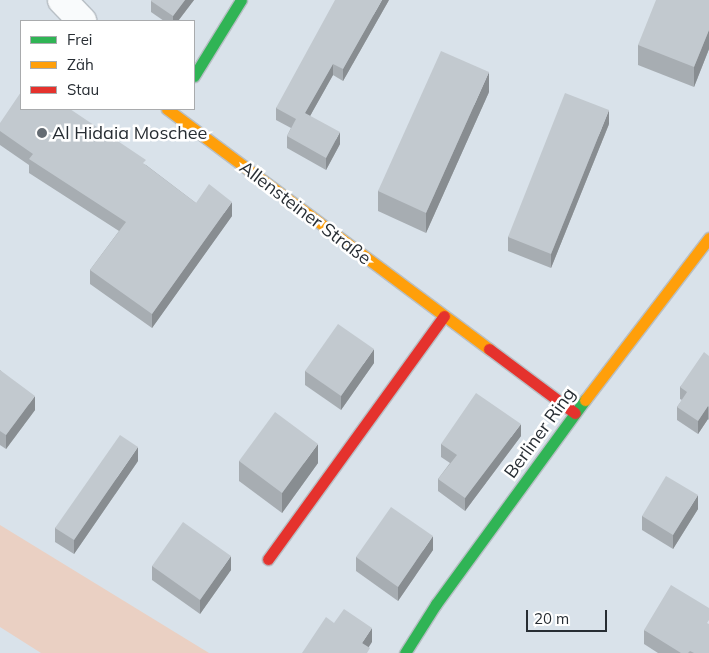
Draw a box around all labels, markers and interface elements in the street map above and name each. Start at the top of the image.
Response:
legend [20,20,195,110]
text: Frei [67,30,92,49]
text: Zäh [67,55,94,74]
text: Stau [67,80,99,99]
place label: Al Hidaia Moschee [52,122,207,144]
marker: Al Hidaia Moschee [36,127,48,139]
street label: Allensteiner Straße [235,157,375,269]
street label: Berliner Ring [500,383,580,483]
scale bar [529,600,610,632]
text: 20 m [534,609,569,628]

